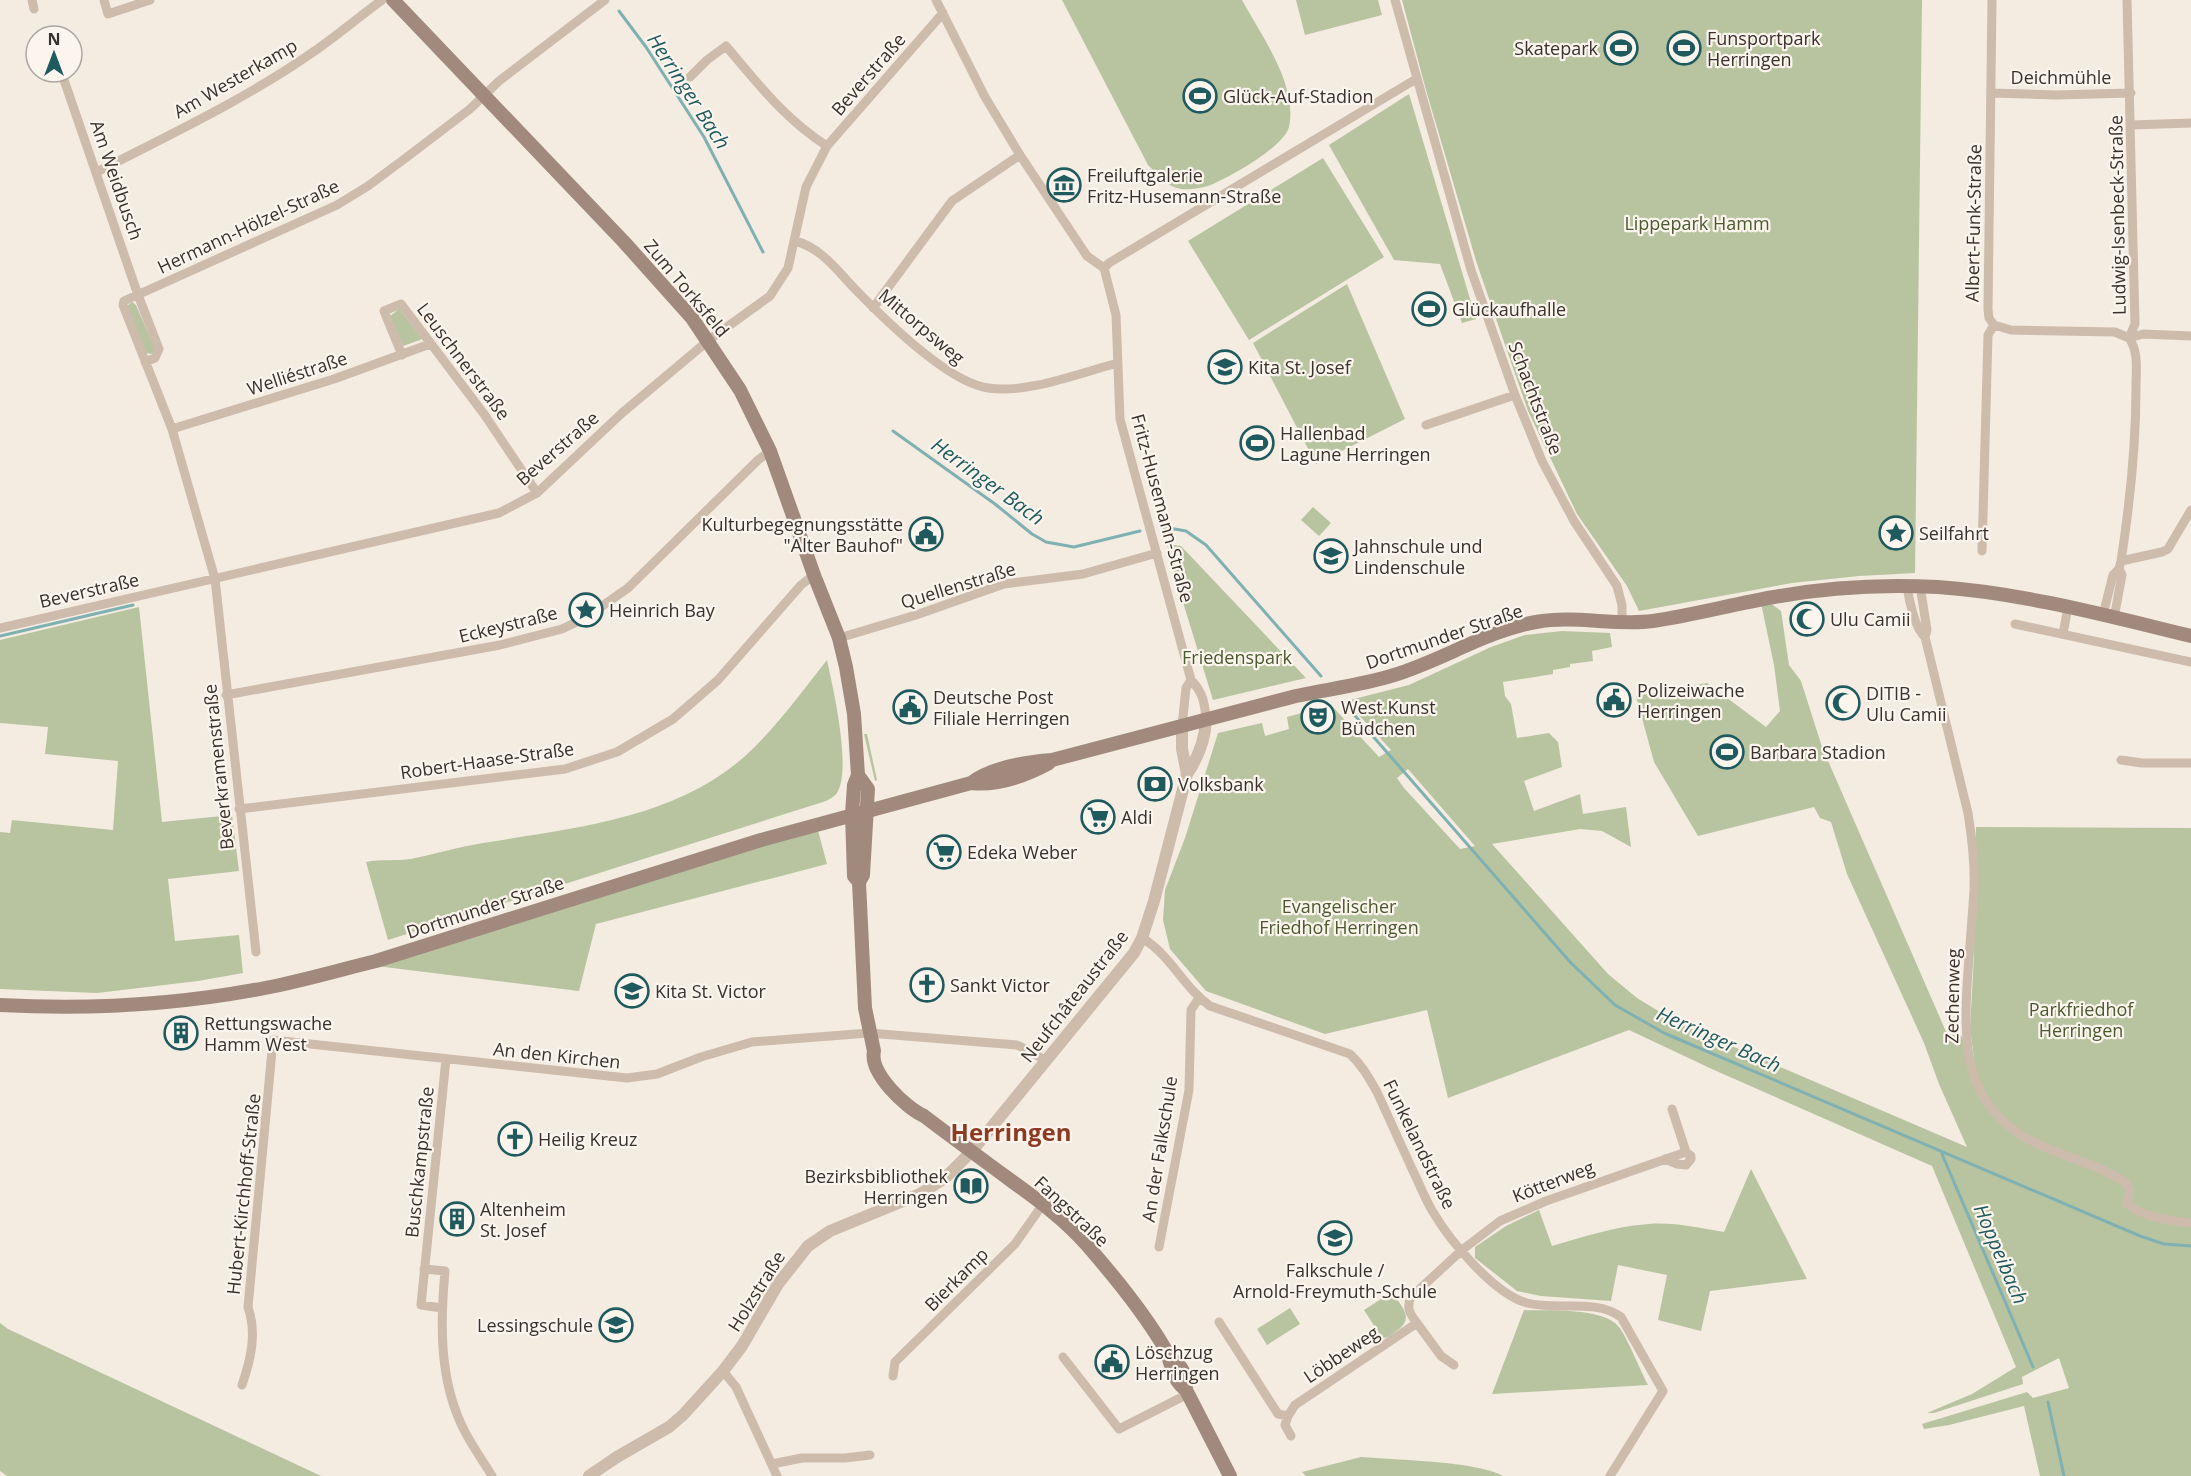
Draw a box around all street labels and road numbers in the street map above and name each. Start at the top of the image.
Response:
street label: Beverstraße [826,28,910,120]
street label: Am Westerkamp [169,33,301,123]
street label: Deichmühle [2011,65,2111,89]
street label: Ludwig-Isenbeck-Straße [2103,115,2131,315]
street label: Am Weidbusch [85,117,149,243]
street label: Albert-Funk-Straße [1960,144,1986,302]
street label: Hermann-Hölzel-Straße [153,173,343,279]
street label: Zum Torksfeld [639,234,735,342]
street label: Mittorpsweg [874,283,970,369]
street label: Leuschnerstraße [412,297,516,425]
street label: Schachtstraße [1503,338,1569,458]
street label: Welliéstraße [244,345,350,401]
street label: Beverstraße [511,406,603,490]
street label: Fritz-Husemann-Straße [1126,411,1200,605]
street label: Quellenstraße [898,556,1018,614]
street label: Beverstraße [37,567,141,613]
street label: Dortmunder Straße [1362,598,1526,674]
street label: Eckeystraße [456,600,560,648]
street label: Beverkramenstraße [197,683,239,851]
street label: Robert-Haase-Straße [399,736,575,784]
street label: Dortmunder Straße [403,870,567,944]
street label: Neufchâteaustraße [1015,925,1133,1067]
street label: Zechenweg [1939,948,1965,1044]
street label: An den Kirchen [492,1036,622,1074]
street label: An der Falkschule [1136,1074,1182,1224]
street label: Funkelandstraße [1378,1075,1462,1213]
street label: Buschkampstraße [399,1085,439,1239]
street label: Hubert-Kirchhoff-Straße [220,1092,266,1296]
street label: Kötterweg [1509,1154,1598,1208]
street label: Fangstraße [1030,1170,1114,1252]
street label: Bierkamp [919,1242,993,1316]
street label: Holzstraße [722,1246,790,1336]
street label: Löbbeweg [1299,1320,1384,1388]

